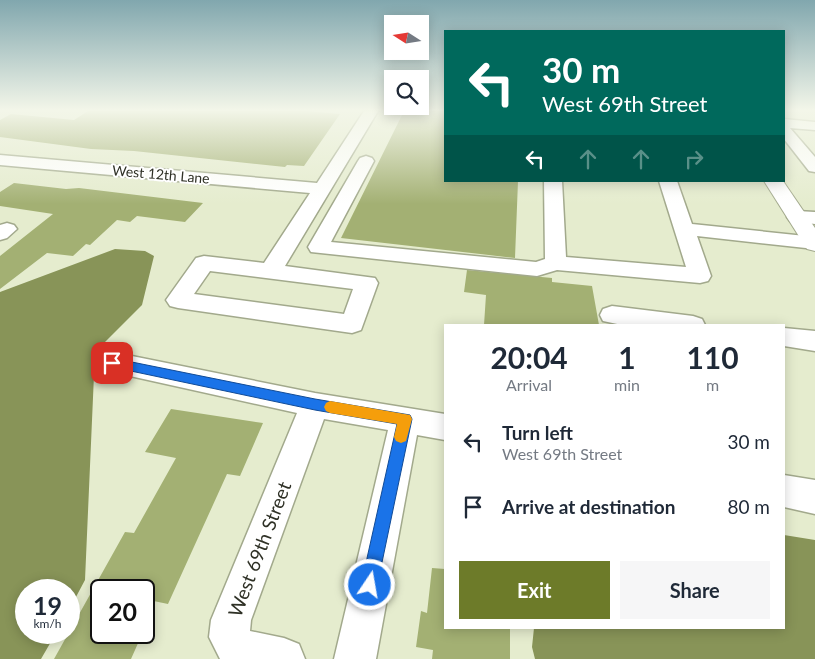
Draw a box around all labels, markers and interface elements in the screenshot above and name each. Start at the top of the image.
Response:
north arrow [384,15,429,60]
map controls [384,15,429,115]
text: 30 m [542,48,620,90]
icon: left [459,50,524,115]
button: search [384,70,429,115]
text: West 69th Street [542,90,707,117]
icon: left [521,145,549,173]
icon: ahead [574,145,602,173]
icon: ahead [627,145,655,173]
icon: right [680,145,708,173]
street label: West 12th Lane [112,161,210,187]
text: 20:04 [490,339,568,375]
text: 1 [618,339,636,375]
text: 110 [686,339,739,375]
pin [91,342,133,384]
icon: arrive [98,349,126,377]
text: Arrival [506,375,552,394]
text: min [614,375,640,394]
text: m [706,375,719,394]
text: Turn left [502,421,573,444]
icon: left [459,428,487,456]
text: 30 m [727,430,770,453]
text: West 69th Street [502,444,622,463]
street label: West 69th Street [223,478,295,620]
icon: arrive [459,493,487,521]
text: Arrive at destination [502,495,675,518]
text: 80 m [727,495,770,518]
position arrow [343,558,395,610]
button: Exit [459,561,610,619]
button: Share [620,561,770,619]
speed limit sign: 20 [90,579,155,644]
text: 19 [33,590,62,620]
text: km/h [33,616,62,631]

